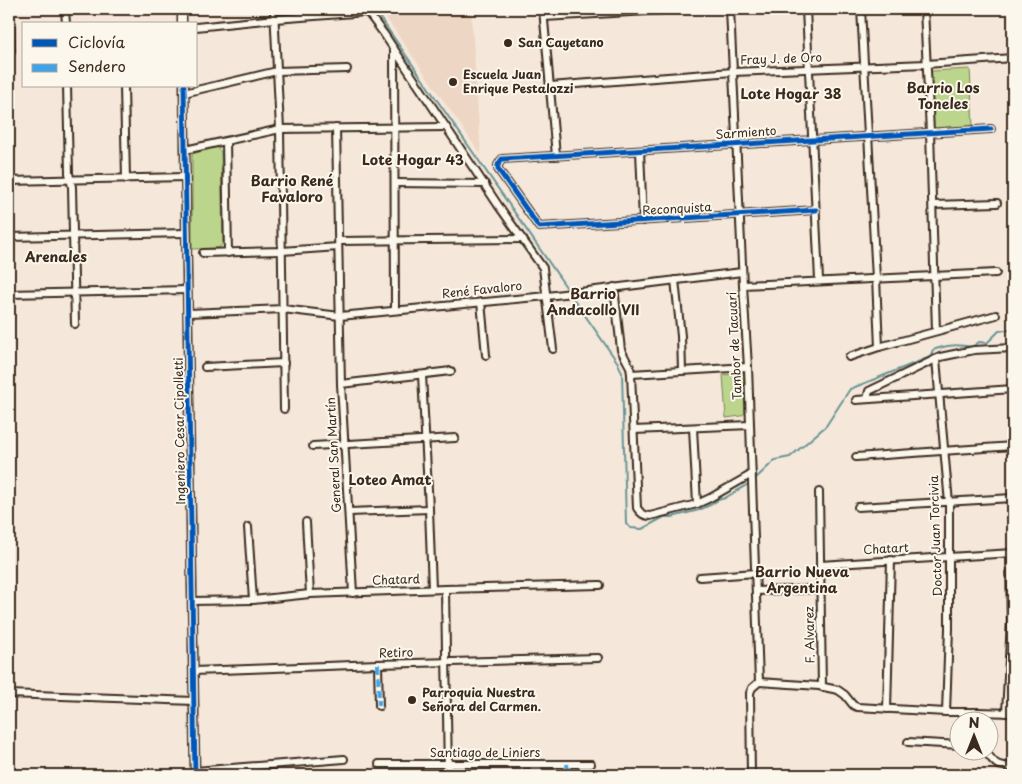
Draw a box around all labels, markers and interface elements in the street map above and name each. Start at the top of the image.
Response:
legend [22,22,198,88]
text: Ciclovía [68,30,126,53]
place label: San Cayetano [518,33,604,51]
marker: San Cayetano [502,37,514,49]
street label: Fray J. de Oro [740,48,823,68]
text: Sendero [68,54,126,77]
place label: Escuela Juan Enrique Pestalozzi [463,65,574,97]
marker: Escuela Juan Enrique Pestalozzi [447,76,459,88]
district label: Barrio Los Toneles [906,77,980,114]
district label: Lote Hogar 38 [740,83,842,104]
street label: Sarmiento [715,121,777,143]
district label: Lote Hogar 43 [362,149,464,170]
district label: Barrio René Favaloro [251,170,334,207]
street label: Reconquista [642,197,713,219]
district label: Arenales [24,246,87,267]
street label: René Favaloro [441,276,523,302]
district label: Barrio Andacollo VII [547,283,639,320]
street label: Tambor de Tacuarí [722,291,746,401]
street label: Ingeniero Cesar Cipolletti [169,357,189,505]
street label: General San Martín [321,397,345,513]
district label: Loteo Amat [349,469,431,490]
street label: Doctor Juan Torcivia [924,475,946,597]
street label: Chatart [863,538,909,558]
district label: Barrio Nueva Argentina [755,561,850,598]
street label: Chatard [372,569,421,589]
street label: F. Alvarez [799,606,818,664]
street label: Retiro [378,642,414,662]
place label: Parroquia Nuestra Señora del Carmen. [422,683,541,715]
marker: Parroquia Nuestra Señora del Carmen. [406,694,418,706]
north arrow [950,712,1000,762]
text: N [968,712,980,733]
street label: Santiago de Liniers [430,743,541,761]

